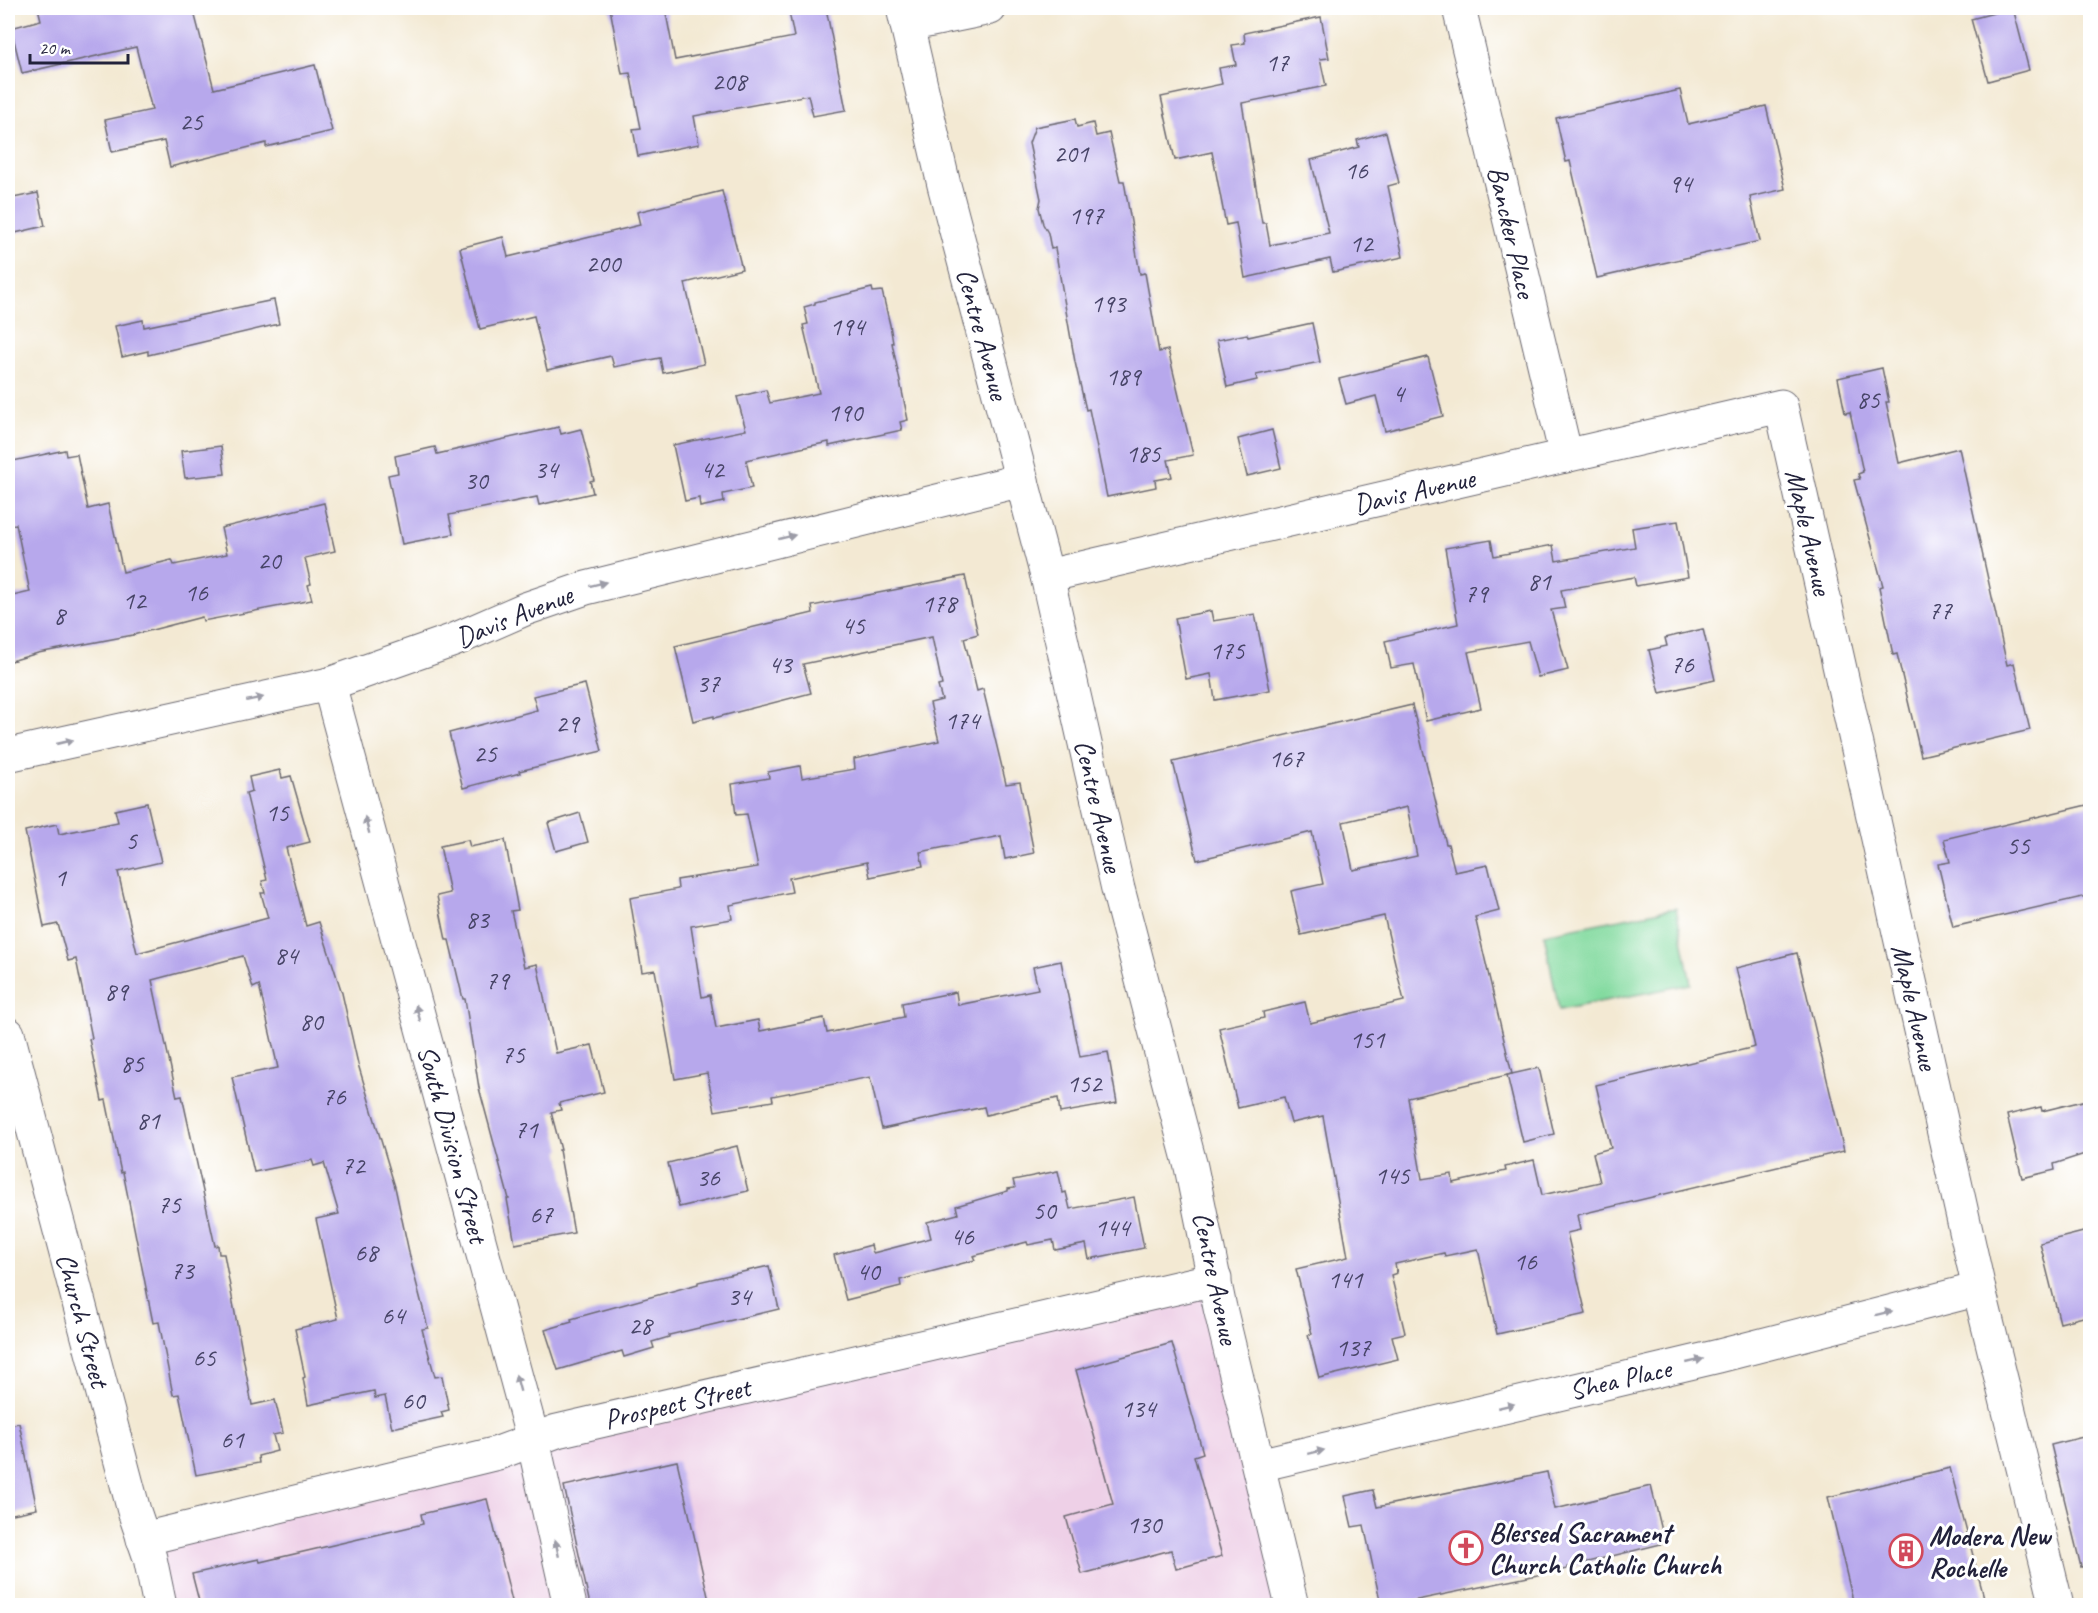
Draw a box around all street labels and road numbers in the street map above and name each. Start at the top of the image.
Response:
street label: Bancker Place [1480,163,1545,303]
street label: Centre Avenue [949,265,1018,405]
street label: Davis Avenue [1350,460,1480,522]
street label: Maple Avenue [1778,466,1841,600]
street label: Davis Avenue [450,576,579,655]
street label: Centre Avenue [1067,737,1132,877]
street label: Maple Avenue [1884,941,1947,1075]
street label: South Division Street [410,1042,497,1249]
street label: Centre Avenue [1185,1209,1247,1349]
street label: Church Street [48,1249,118,1393]
street label: Shea Place [1566,1350,1676,1408]
street label: Prospect Street [601,1369,756,1437]

